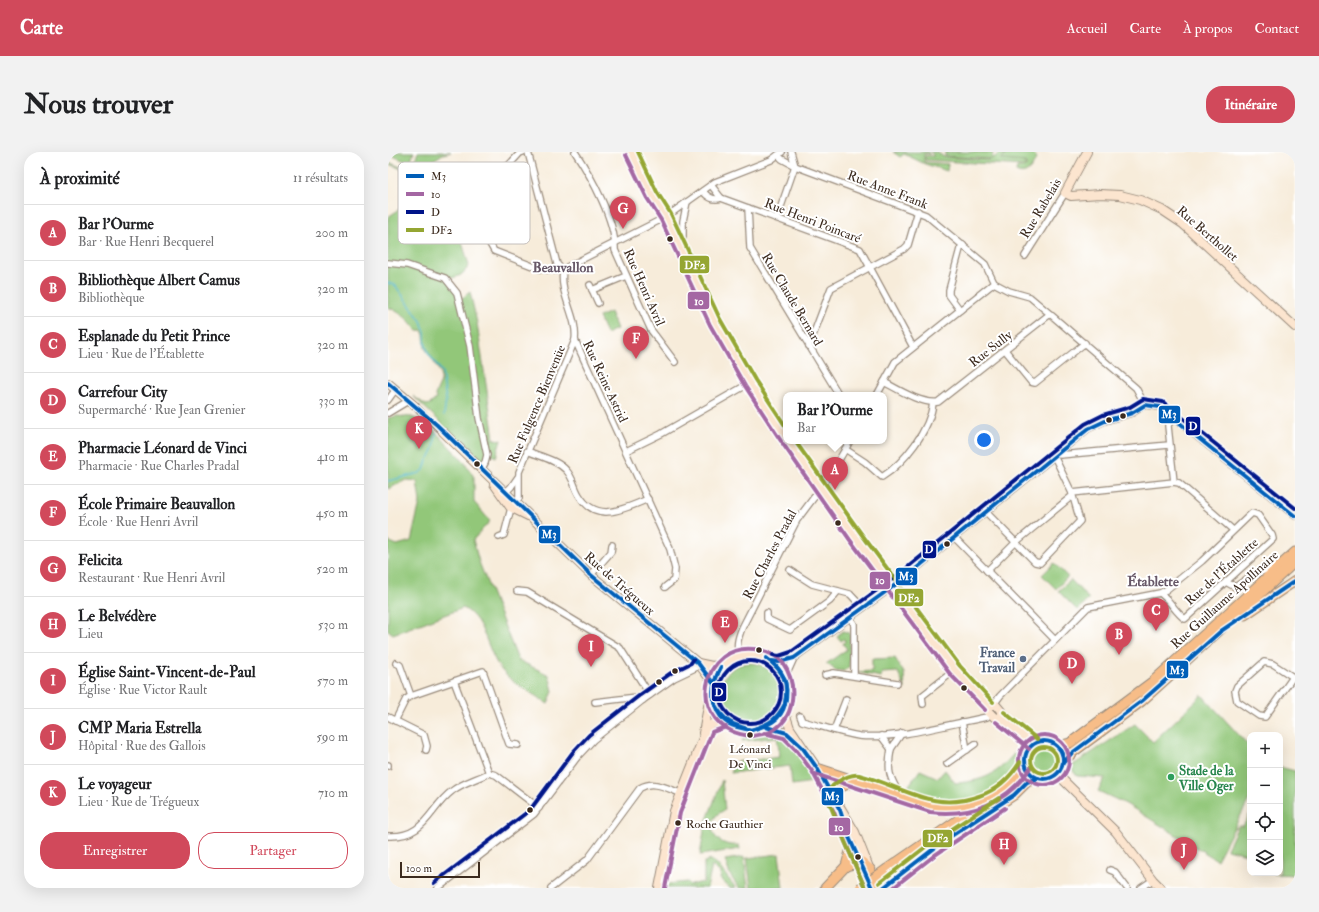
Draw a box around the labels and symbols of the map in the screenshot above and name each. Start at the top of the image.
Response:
legend [398,162,530,244]
street label: Rue Anne Frank [845,167,931,213]
text: M3 [431,170,446,183]
street label: Rue Rabelais [1017,175,1065,241]
text: 10 [431,188,441,201]
street label: Rue Henri Poincaré [762,195,864,247]
pin: G [610,196,636,229]
street label: Rue Berthollet [1173,203,1241,265]
text: D [431,206,440,219]
text: DF2 [431,224,453,237]
unlabelled marker [665,234,675,244]
street label: Rue Henri Avril [620,246,669,329]
street label: Rue Claude Bernard [758,250,826,349]
line badge: DF2 [679,255,710,274]
district label: Beauvallon [533,259,594,276]
text: DF2 [684,259,706,272]
line badge: 10 [687,291,710,310]
text: 10 [694,295,704,308]
pin: F [623,326,649,359]
street label: Rue Sully [966,327,1016,371]
street label: Rue Reine Astrid [579,338,631,425]
street label: Rue Fulgence Bienvenüe [505,342,569,466]
line badge: M3 [1158,405,1181,424]
text: M3 [1161,408,1176,421]
unlabelled marker [1118,411,1128,421]
unlabelled marker [1104,415,1114,425]
pin: K [406,416,432,449]
line badge: D [1185,416,1201,436]
text: D [1189,420,1198,433]
your location [974,430,994,450]
pin: A [822,457,848,490]
unlabelled marker [472,459,482,469]
street label: Rue Charles Pradal [740,506,801,602]
unlabelled marker [833,518,843,528]
line badge: M3 [538,525,561,544]
text: M3 [541,528,556,541]
street label: Rue de l'Établette [1181,534,1262,609]
unlabelled marker [942,539,952,549]
line badge: D [922,540,937,559]
text: D [925,543,934,556]
street label: Rue Guillaume Apollinaire [1168,547,1283,653]
street label: Rue de Trégueux [581,549,658,619]
line badge: M3 [895,567,918,586]
text: M3 [898,570,913,583]
line badge: 10 [869,571,891,590]
district label: Établette [1127,572,1179,590]
text: 10 [875,574,885,587]
line badge: DF2 [894,588,924,607]
text: DF2 [898,592,920,605]
pin: C [1143,598,1169,631]
pin: E [712,610,738,643]
pin: B [1106,622,1132,655]
pin: I [578,634,604,667]
unlabelled marker [754,645,764,655]
place label: France Travail [978,645,1016,676]
pin: D [1059,651,1085,684]
marker: France Travail [1018,654,1028,664]
line badge: M3 [1166,660,1189,679]
text: M3 [1169,664,1184,677]
unlabelled marker [670,666,680,676]
unlabelled marker [654,677,664,687]
line badge: D [711,682,727,702]
unlabelled marker [959,683,969,693]
text: D [715,686,724,699]
marker: Léonard De Vinci [745,730,755,740]
place label: Léonard De Vinci [728,742,772,772]
place label: Stade de la Ville Oger [1178,763,1235,795]
marker: Stade de la Ville Oger [1166,772,1176,782]
line badge: M3 [821,787,844,806]
text: M3 [824,790,839,803]
unlabelled marker [525,805,535,815]
place label: Roche Gauthier [686,817,763,832]
line badge: 10 [828,817,851,836]
marker: Roche Gauthier [673,818,683,828]
text: 10 [834,821,844,834]
line badge: DF2 [922,829,953,848]
text: DF2 [927,832,949,845]
pin: H [991,832,1017,865]
pin: J [1171,837,1197,870]
unlabelled marker [853,852,863,862]
scale bar [400,860,480,879]

